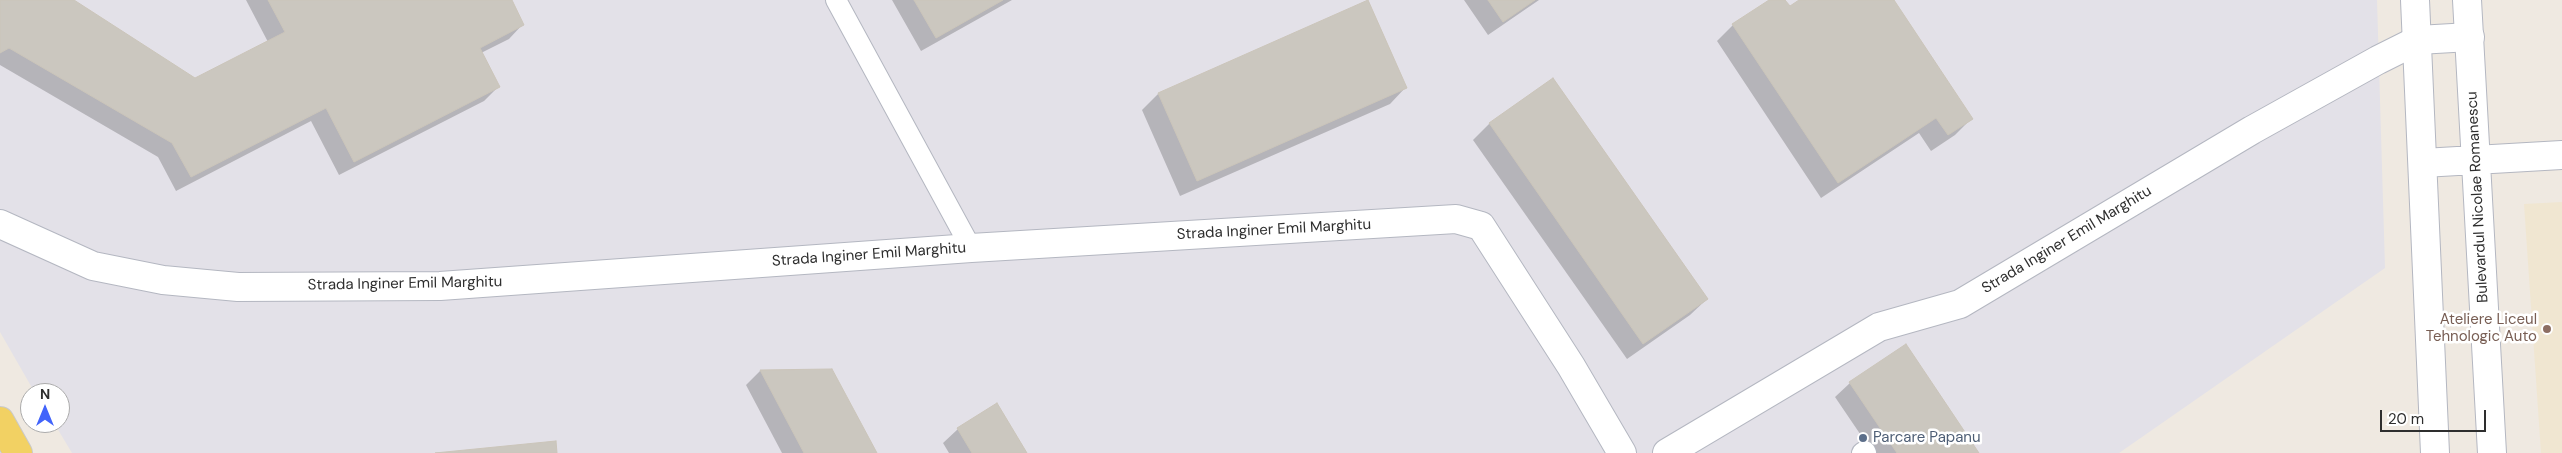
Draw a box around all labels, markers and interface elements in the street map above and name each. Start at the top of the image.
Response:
street label: Bulevardul Nicolae Romanescu [2463,91,2493,303]
street label: Strada Inginer Emil Marghitu [1979,182,2155,298]
street label: Strada Inginer Emil Marghitu [1176,216,1372,244]
street label: Strada Inginer Emil Marghitu [771,239,967,271]
street label: Strada Inginer Emil Marghitu [308,273,502,295]
place label: Ateliere Liceul Tehnologic Auto [2426,311,2537,346]
marker: Ateliere Liceul Tehnologic Auto [2541,323,2553,335]
north arrow [20,383,70,433]
text: N [40,385,50,403]
scale bar [2382,400,2488,432]
text: 20 m [2388,409,2424,429]
place label: Parcare Papanu [1873,429,1981,447]
marker: Parcare Papanu [1857,432,1869,444]

